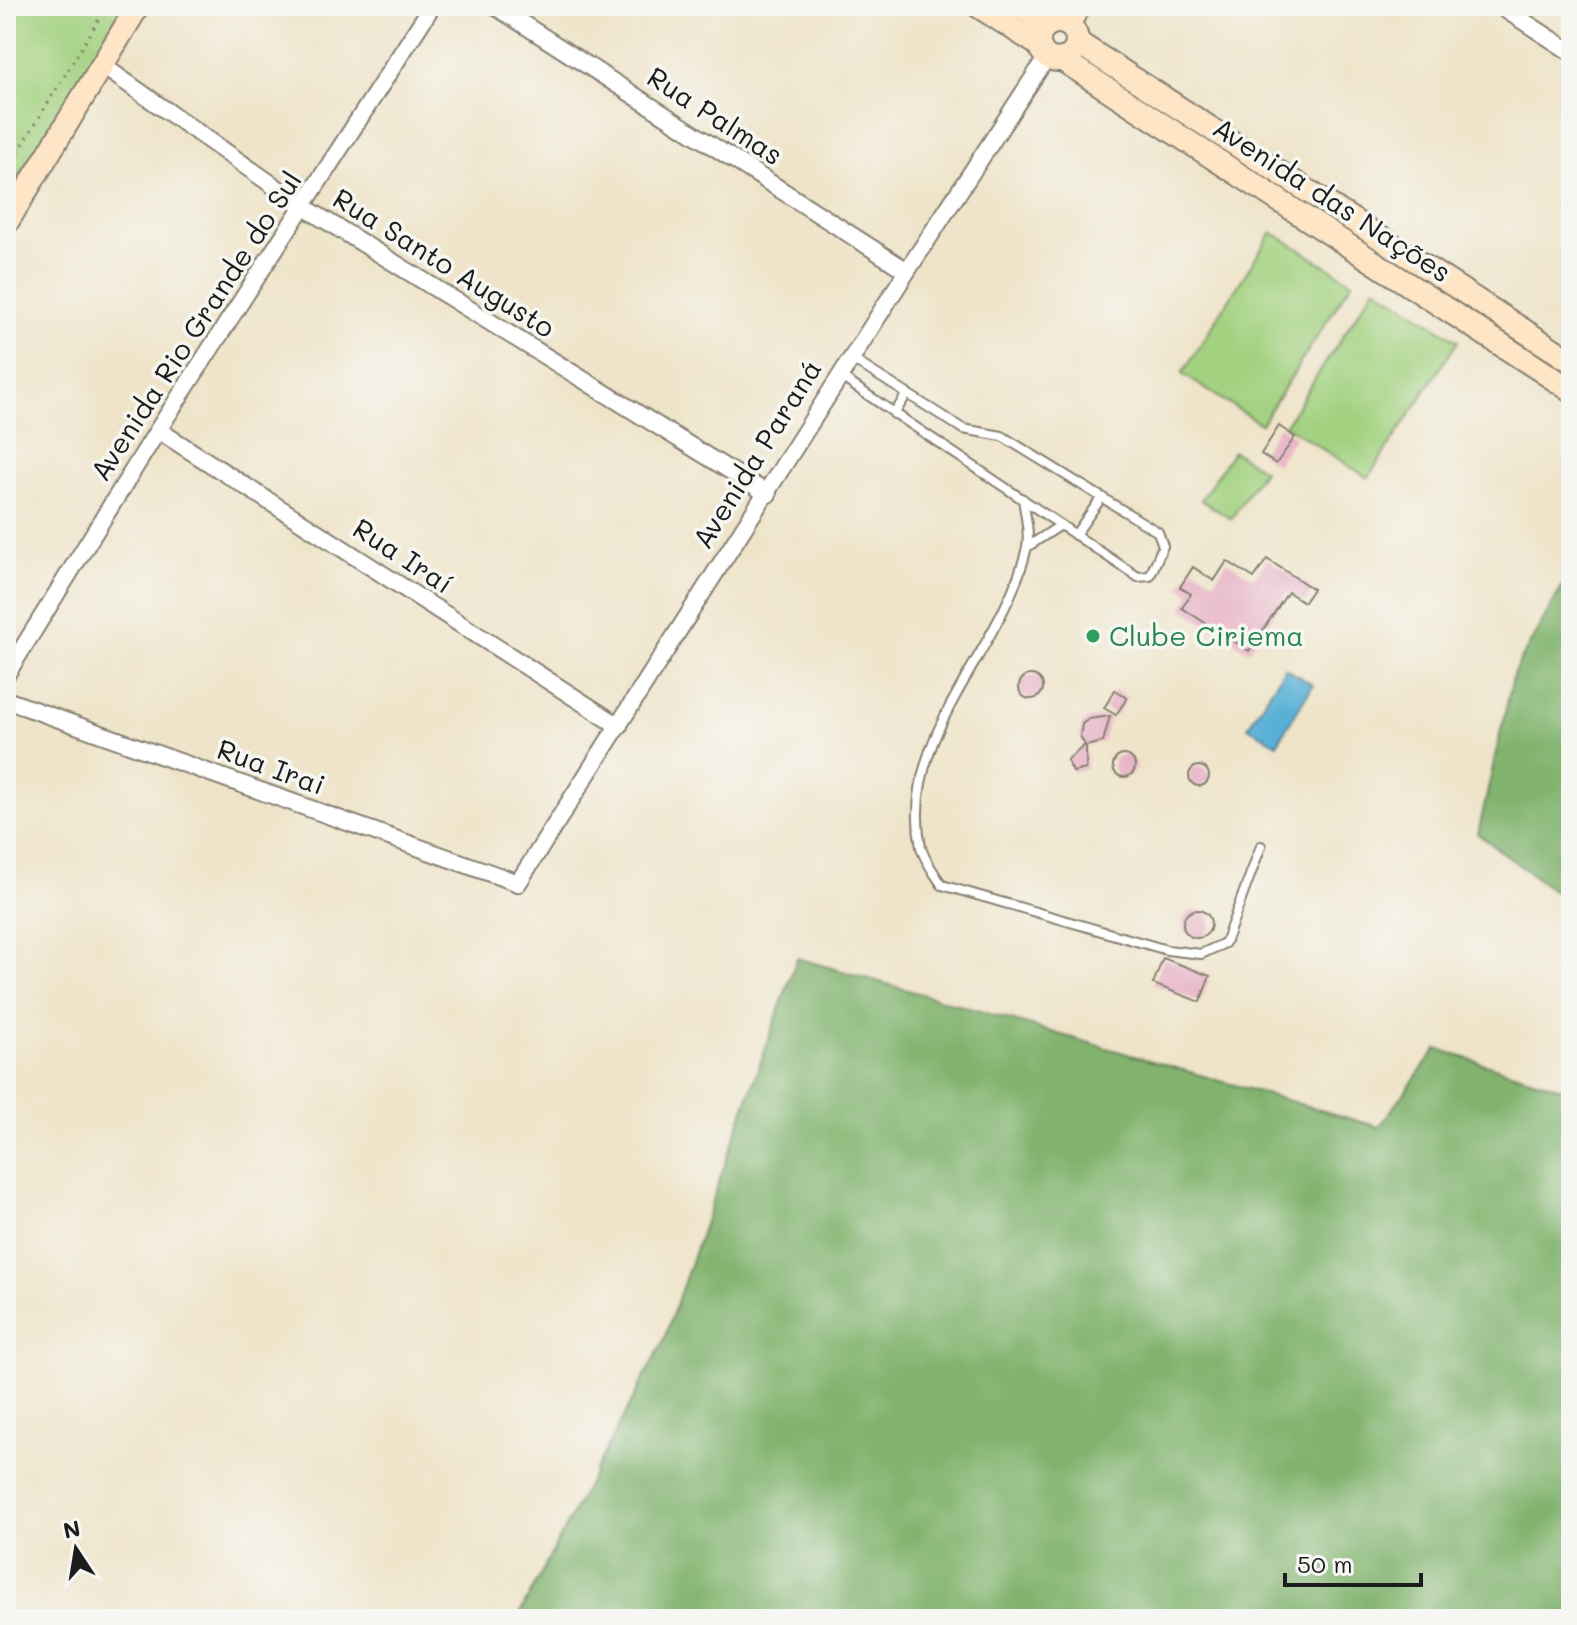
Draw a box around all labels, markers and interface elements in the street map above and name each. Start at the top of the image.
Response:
street label: Rua Palmas [641,58,790,172]
street label: Avenida das Nações [1207,109,1458,290]
street label: Avenida Rio Grande do Sul [81,164,309,487]
street label: Rua Santo Augusto [327,179,562,345]
street label: Avenida Paraná [684,352,829,555]
street label: Rua Iraí [347,510,460,601]
place label: Clube Ciriema [1109,617,1304,653]
marker: Clube Ciriema [1084,627,1102,645]
street label: Rua Irai [213,730,330,802]
north arrow [36,1509,116,1589]
text: N [61,1513,83,1545]
scale bar [1285,1537,1421,1587]
text: 50 m [1297,1548,1353,1579]

